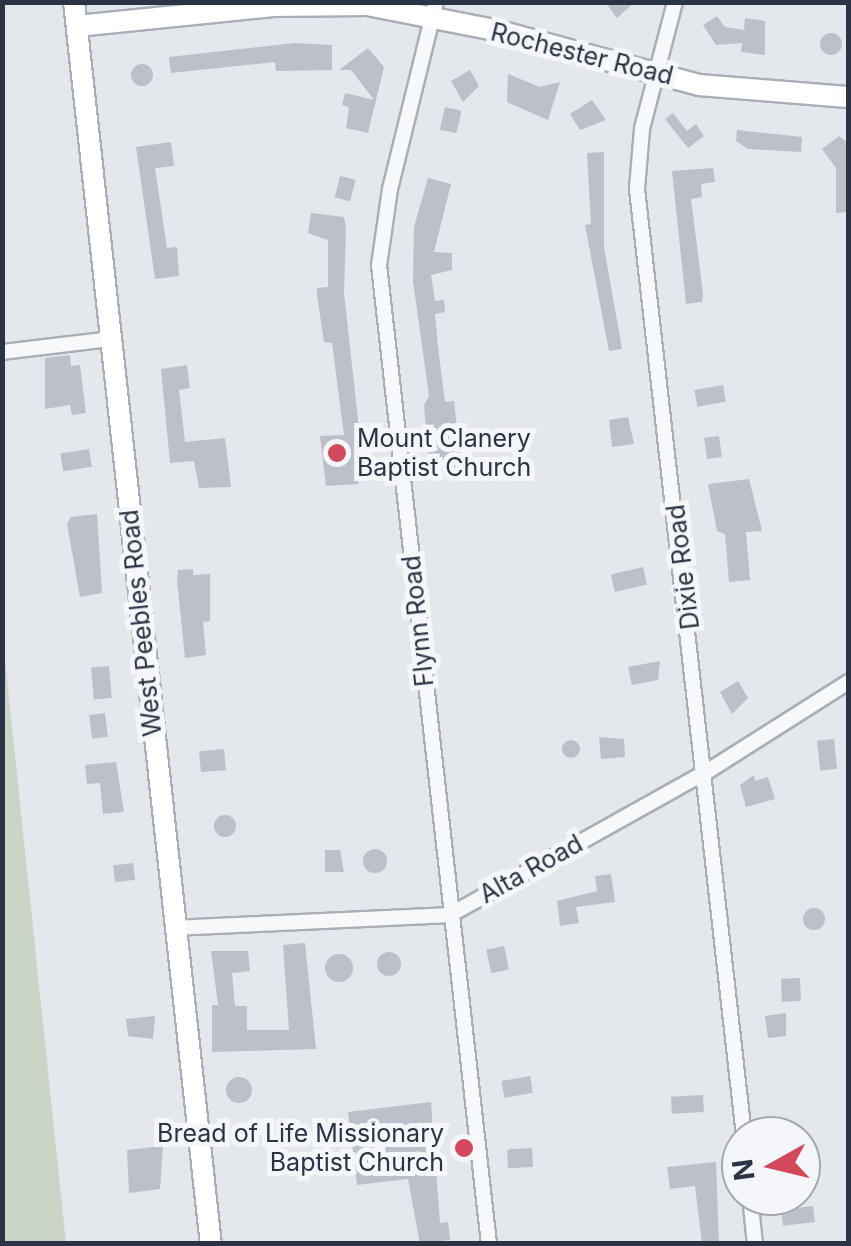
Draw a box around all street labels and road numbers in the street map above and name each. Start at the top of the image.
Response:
street label: Rochester Road [488,17,676,91]
street label: Dixie Road [660,503,706,631]
street label: West Peebles Road [114,508,168,738]
street label: Flynn Road [396,554,440,688]
street label: Alta Road [474,828,588,910]

